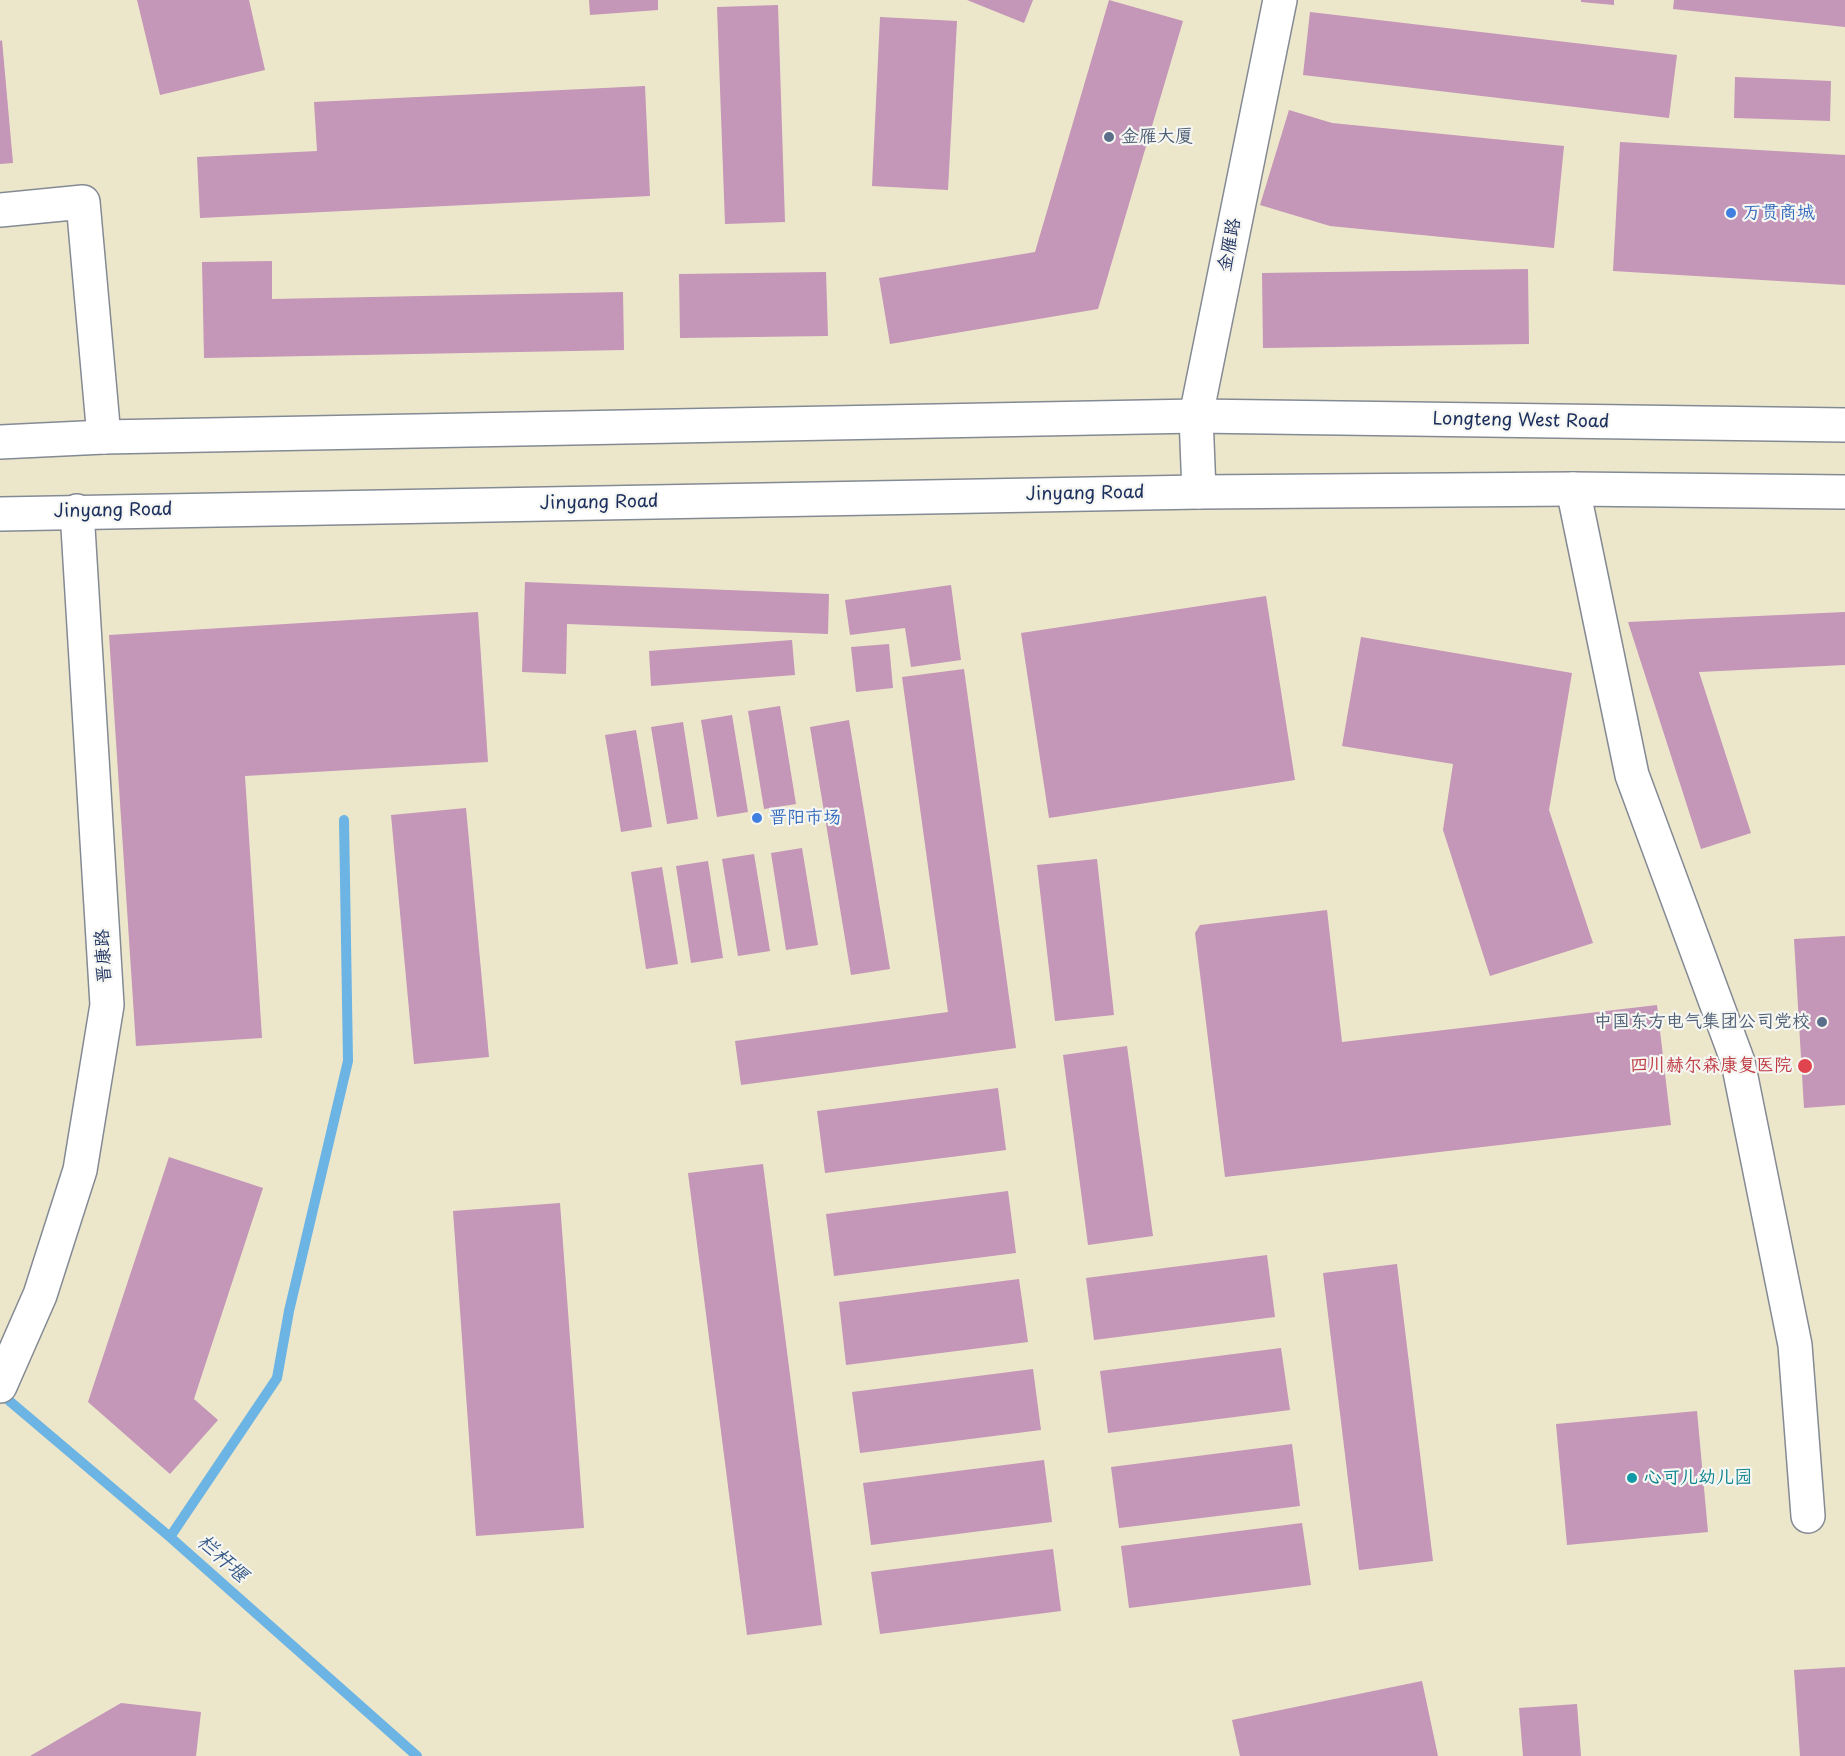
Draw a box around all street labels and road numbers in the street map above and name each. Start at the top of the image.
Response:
street label: 金雁路 [1214,216,1246,274]
street label: Longteng West Road [1432,409,1610,433]
street label: Jinyang Road [1025,482,1145,506]
street label: Jinyang Road [539,491,659,515]
street label: Jinyang Road [53,499,173,523]
street label: 晋康路 [92,928,116,984]

